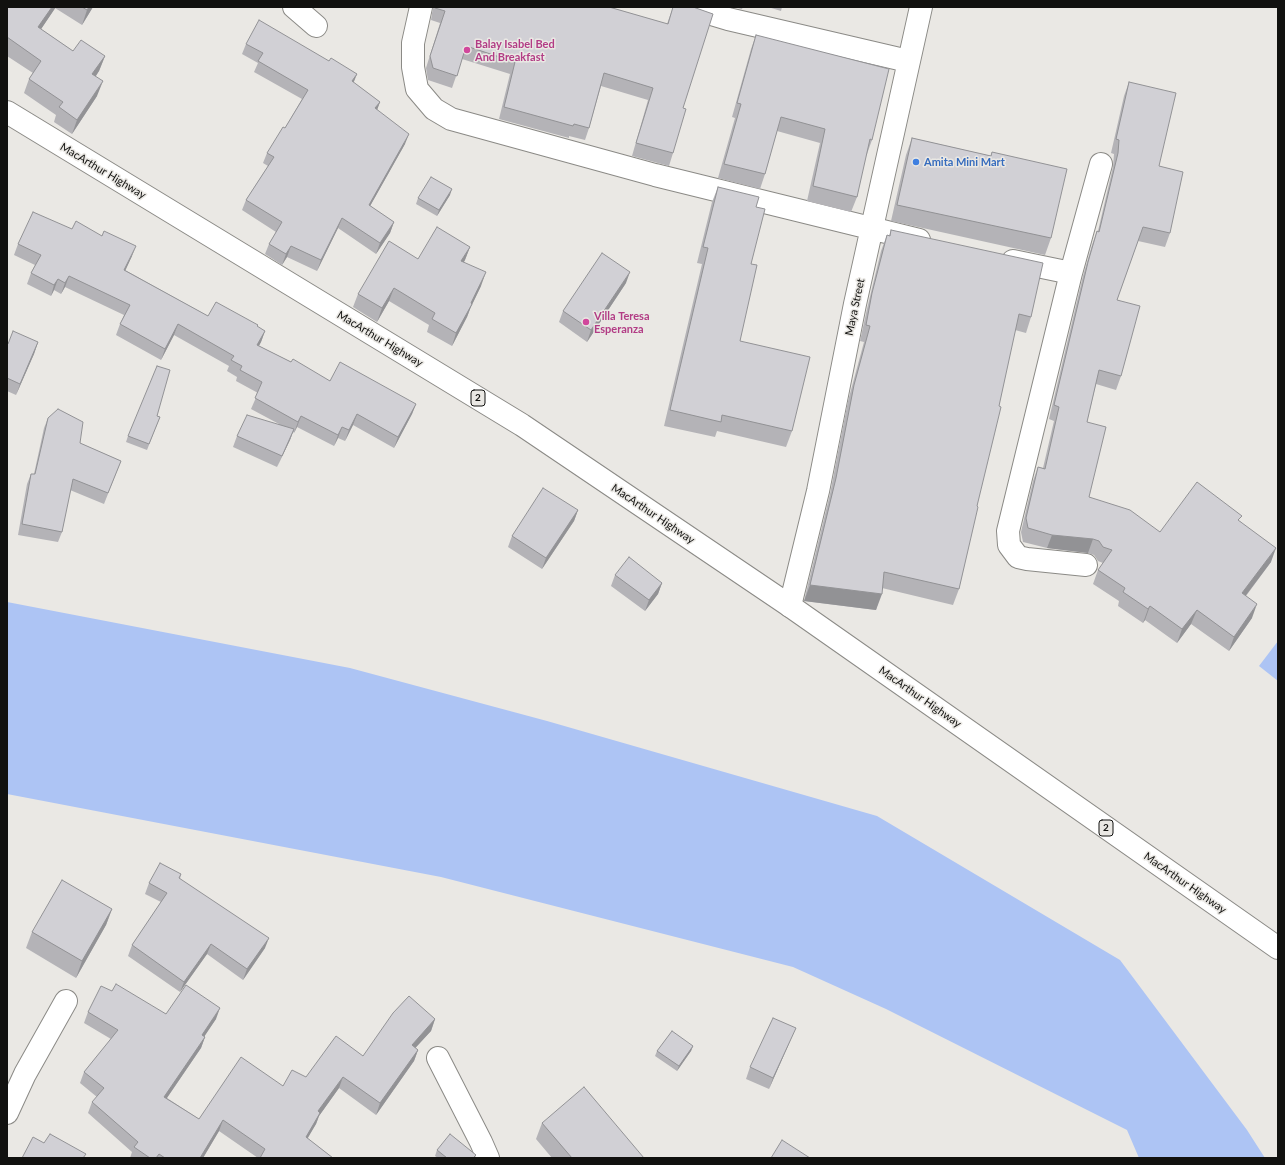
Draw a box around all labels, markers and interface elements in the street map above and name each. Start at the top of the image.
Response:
place label: Balay Isabel Bed And Breakfast [475,37,555,63]
marker: Balay Isabel Bed And Breakfast [462,45,472,55]
street label: MacArthur Highway [58,140,148,202]
place label: Amita Mini Mart [924,155,1005,169]
marker: Amita Mini Mart [911,157,921,167]
street label: Maya Street [842,277,868,337]
street label: MacArthur Highway [335,308,425,370]
place label: Villa Teresa Esperanza [594,309,650,335]
marker: Villa Teresa Esperanza [581,317,591,327]
road number: 2 [471,390,485,406]
street label: MacArthur Highway [609,481,697,547]
street label: MacArthur Highway [876,664,964,730]
road number: 2 [1099,820,1113,836]
street label: MacArthur Highway [1141,850,1229,916]

